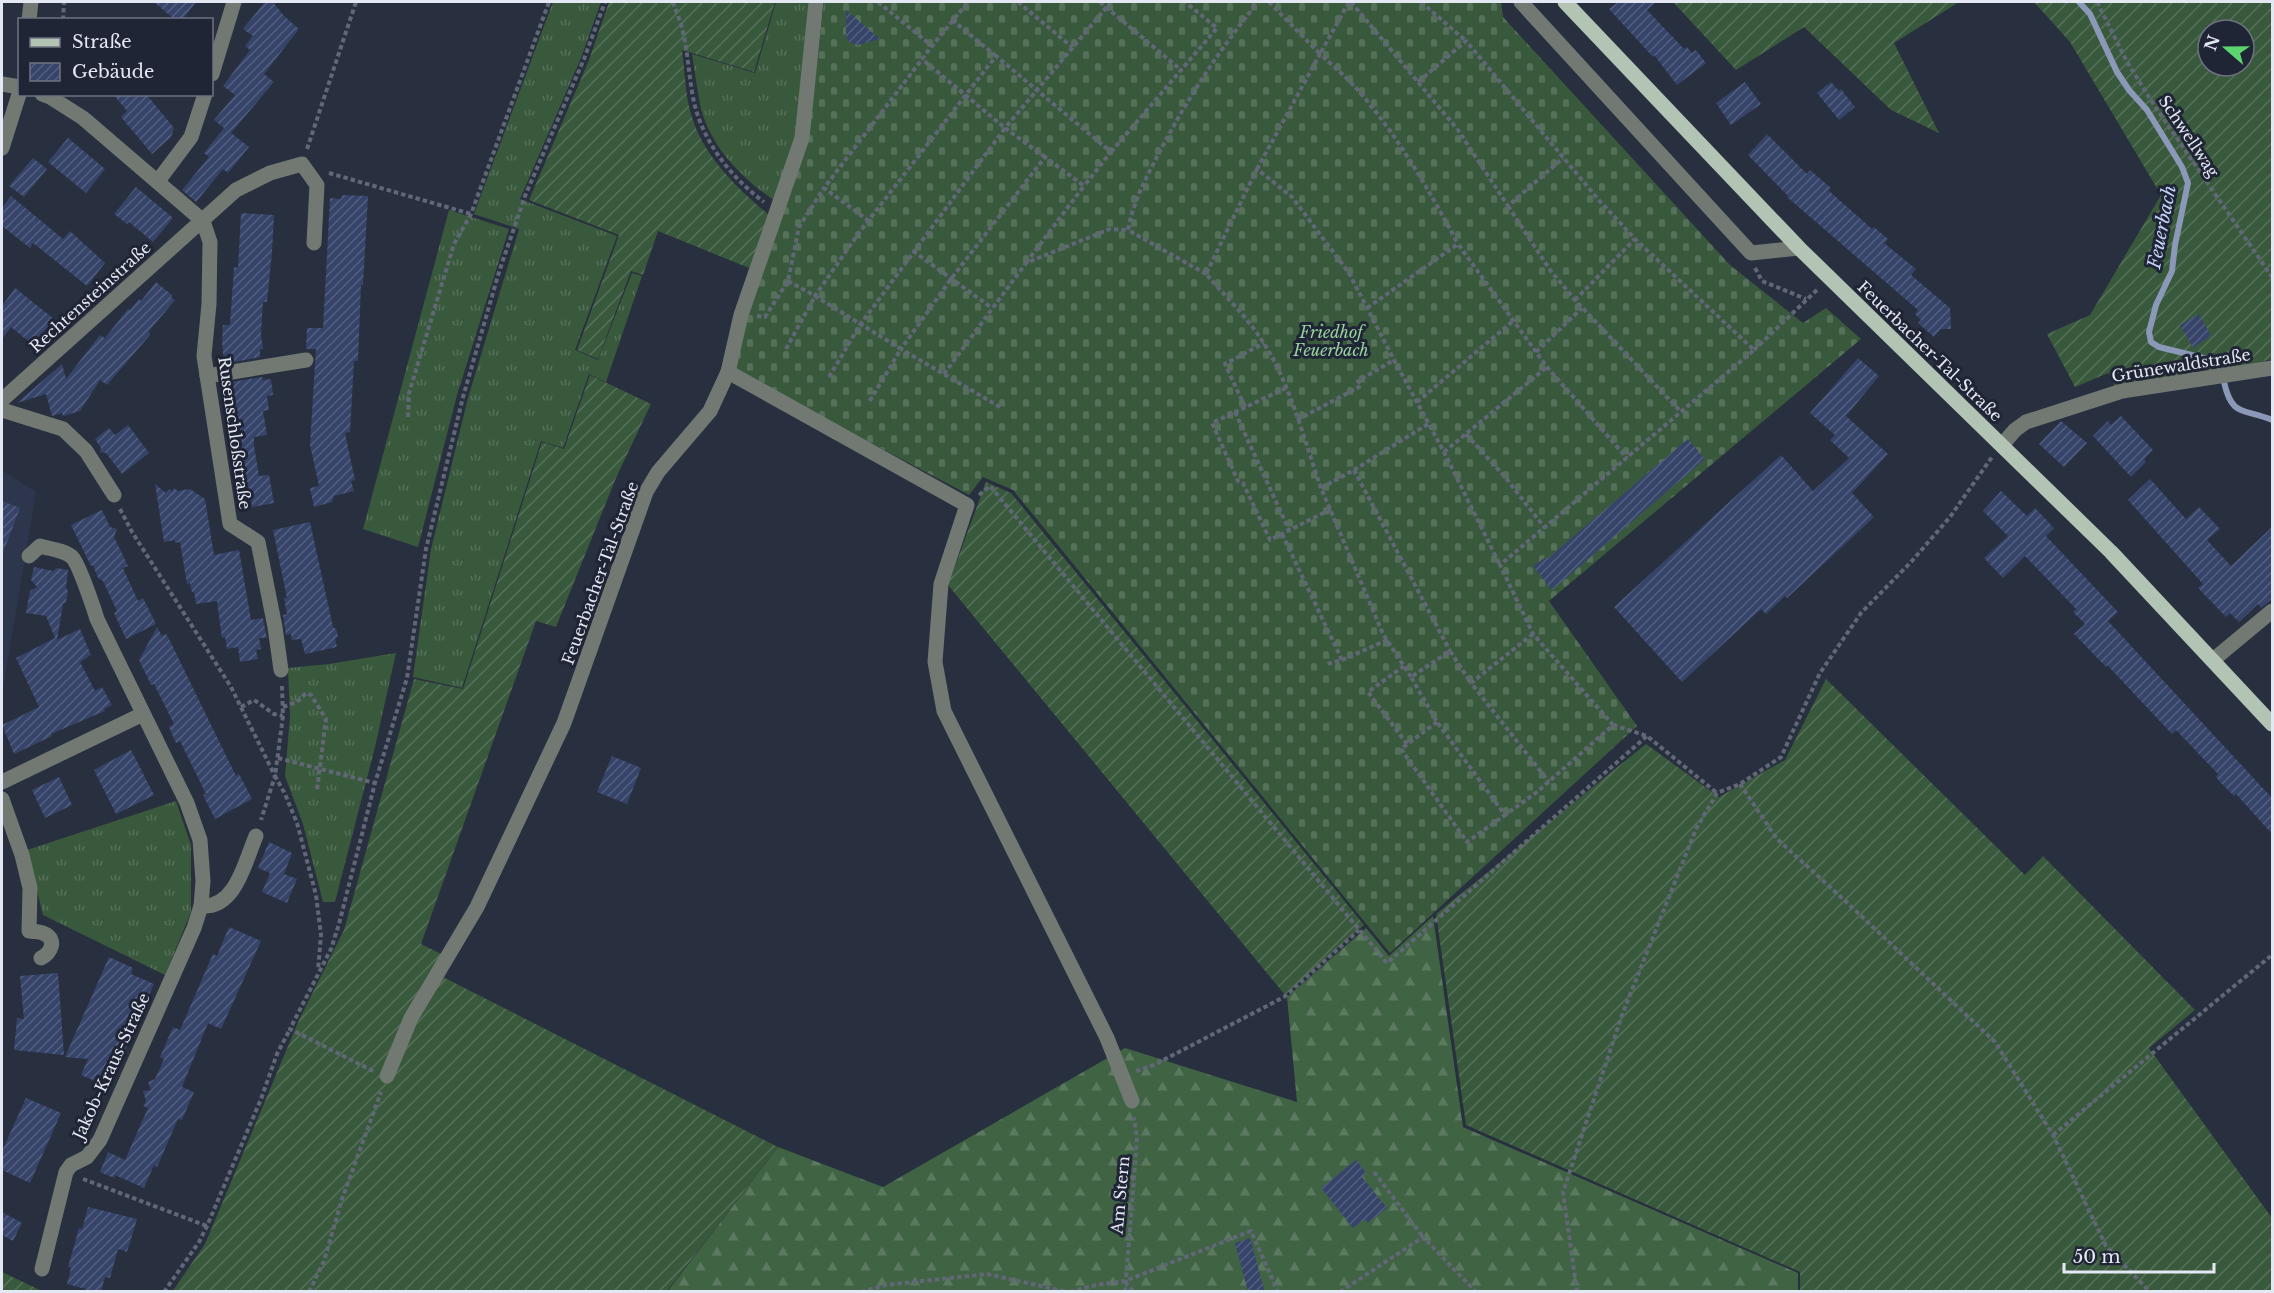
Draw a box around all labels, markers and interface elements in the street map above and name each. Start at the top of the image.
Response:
legend [18,18,213,96]
north arrow [2196,18,2256,78]
text: Straße [72,31,132,53]
text: N [2200,32,2224,53]
text: Gebäude [72,61,154,83]
street label: Schwellwag [2154,91,2224,181]
water label: Feuerbach [2143,183,2181,272]
street label: Rechtensteinstraße [25,237,155,357]
street label: Feuerbacher-Tal-Straße [1853,277,2007,425]
park label: Friedhof Feuerbach [1292,322,1369,360]
street label: Grünewaldstraße [2110,344,2252,386]
street label: Rusenschloßstraße [214,355,256,511]
street label: Feuerbacher-Tal-Straße [557,479,643,667]
street label: Jakob-Kraus-Straße [67,990,154,1144]
street label: Am Stern [1107,1155,1133,1236]
scale bar [2064,1236,2214,1274]
text: 50 m [2073,1246,2121,1268]

